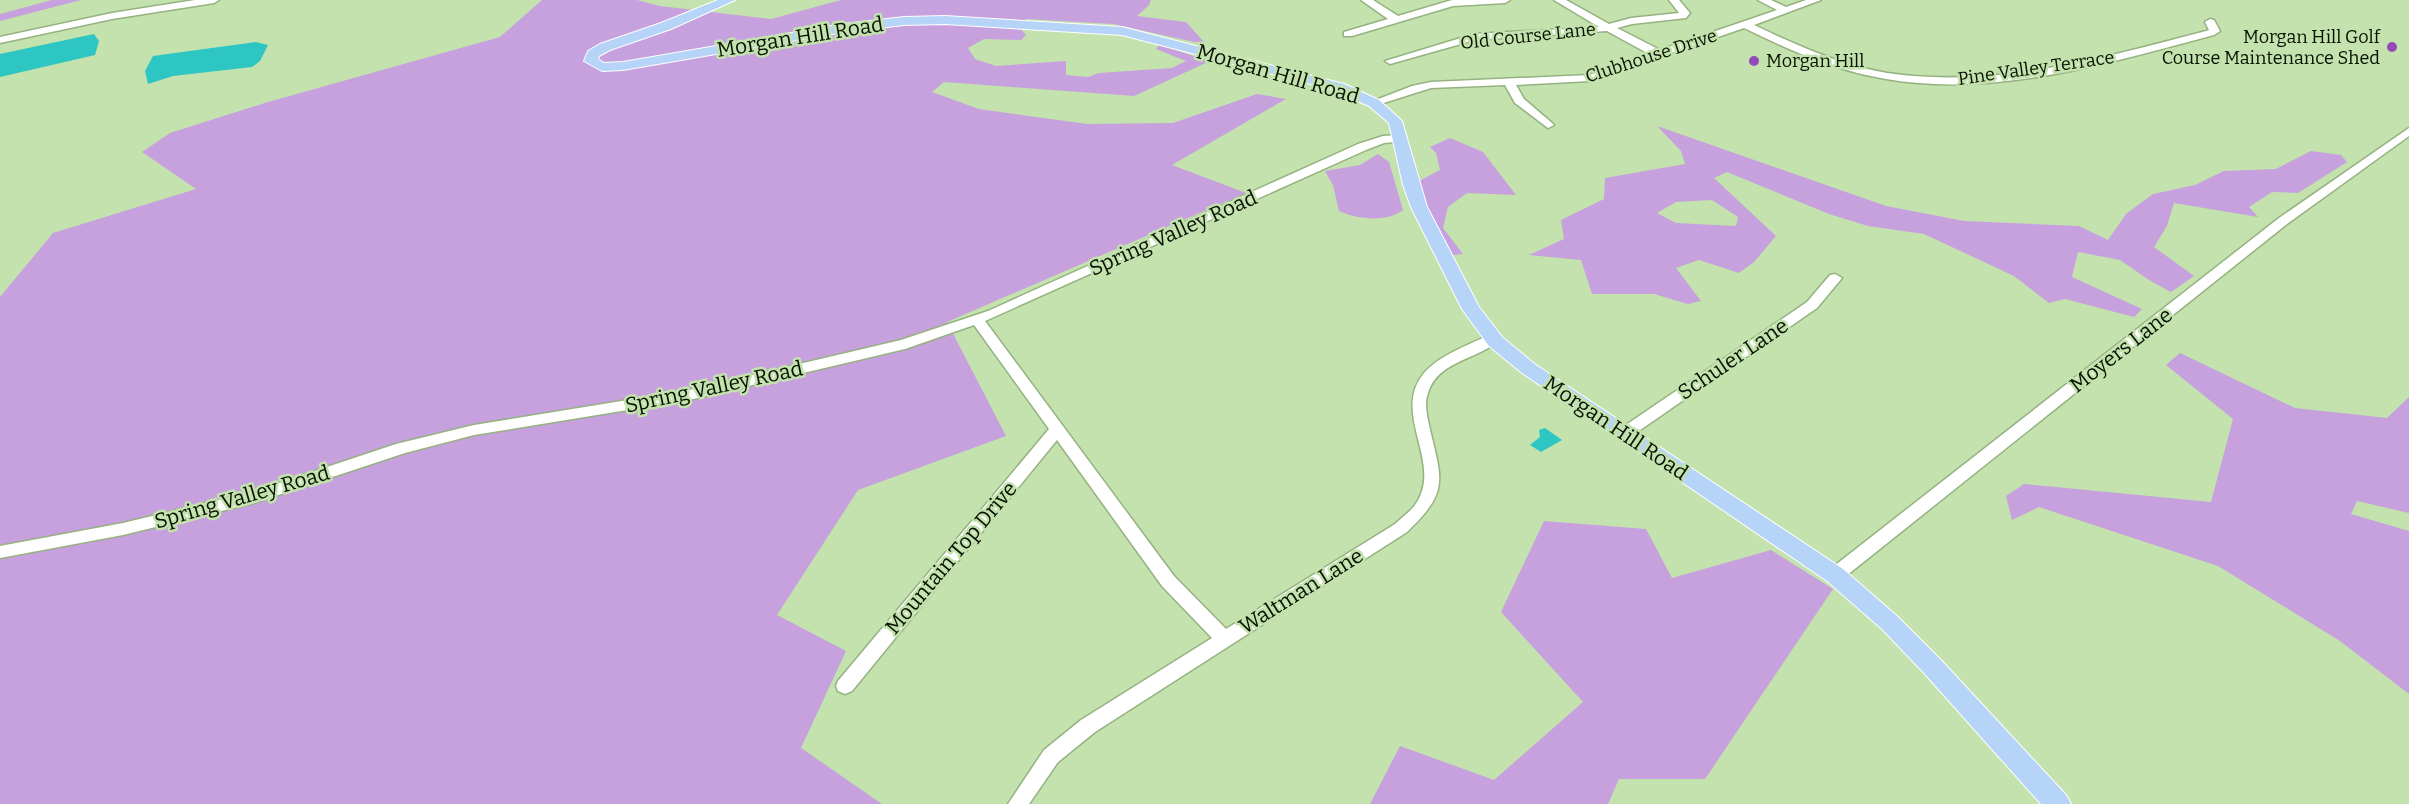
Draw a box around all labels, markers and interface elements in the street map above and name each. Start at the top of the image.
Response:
street label: Morgan Hill Road [715,11,885,63]
street label: Old Course Lane [1459,18,1597,54]
street label: Clubhouse Drive [1582,24,1720,88]
place label: Morgan Hill Golf Course Maintenance Shed [2162,26,2382,69]
street label: Morgan Hill Road [1193,38,1363,110]
marker: Morgan Hill Golf Course Maintenance Shed [2385,40,2399,54]
street label: Pine Valley Terrace [1956,46,2116,90]
place label: Morgan Hill [1766,50,1864,72]
marker: Morgan Hill [1747,54,1761,68]
street label: Spring Valley Road [1085,184,1261,282]
street label: Moyers Lane [2065,302,2177,398]
street label: Schuler Lane [1673,313,1793,405]
street label: Spring Valley Road [623,355,805,419]
street label: Morgan Hill Road [1539,370,1693,486]
street label: Spring Valley Road [151,460,333,534]
street label: Mountain Top Drive [880,476,1022,640]
street label: Waltman Lane [1234,542,1368,640]

